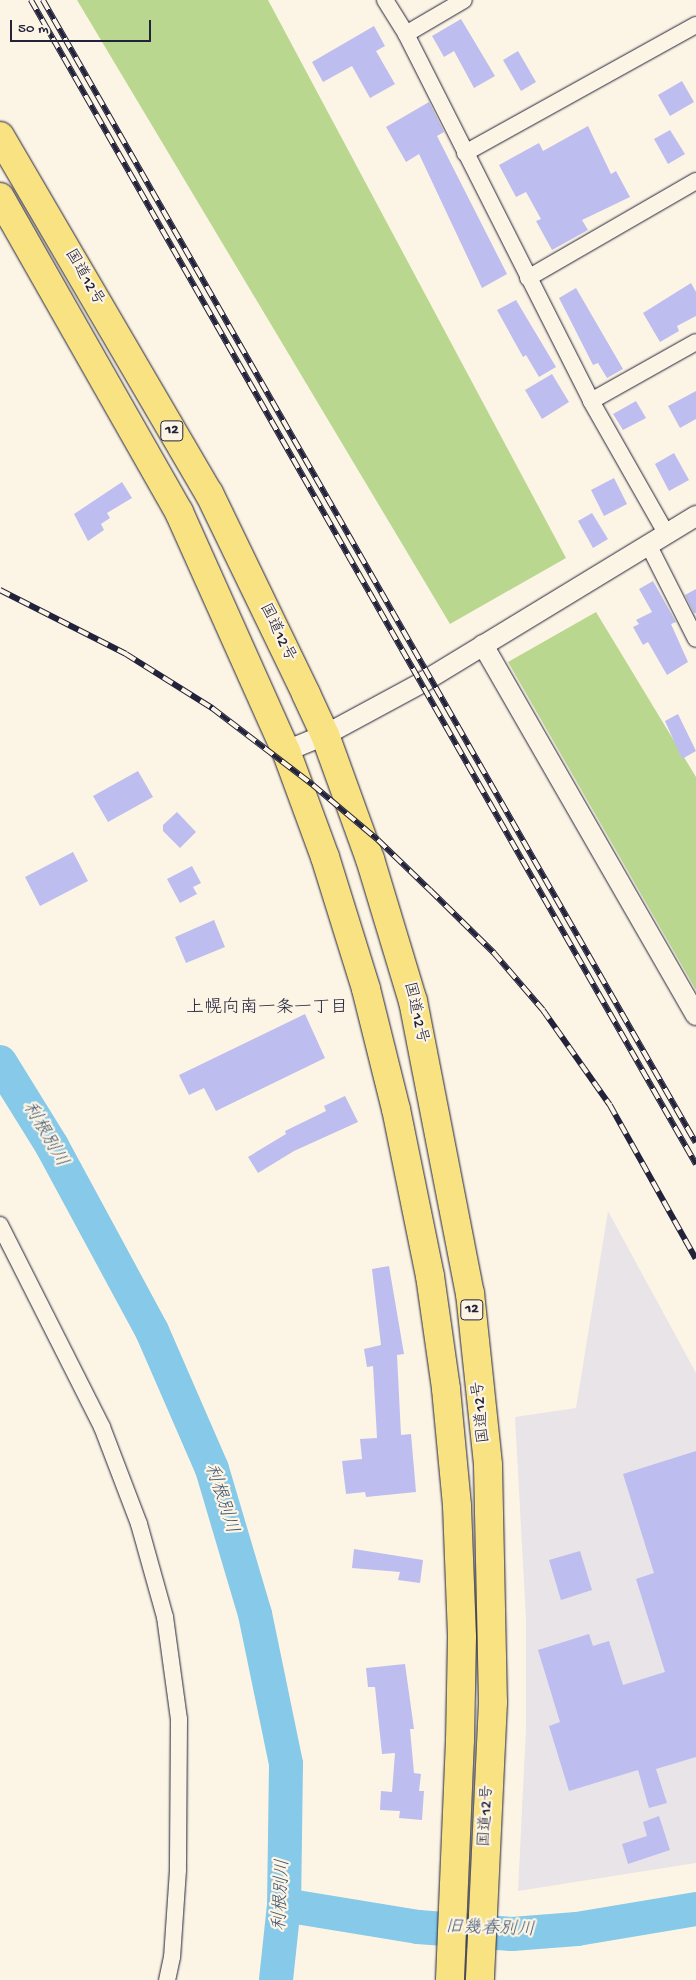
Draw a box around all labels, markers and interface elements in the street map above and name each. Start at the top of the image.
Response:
scale bar [12,10,154,42]
text: 50 m [18,20,49,38]
street label: 国道12号 [59,246,107,310]
road number: 12 [160,418,184,444]
street label: 国道12号 [254,601,298,665]
street label: 国道12号 [398,980,430,1046]
district label: 上幌向南一条一丁目 [186,998,348,1020]
water label: 利根別川 [17,1098,71,1172]
road number: 12 [460,1298,484,1322]
street label: 国道12号 [470,1380,496,1444]
water label: 利根別川 [199,1461,241,1537]
street label: 国道12号 [477,1784,499,1848]
water label: 利根別川 [270,1858,296,1932]
water label: 旧幾春別川 [445,1918,535,1942]

